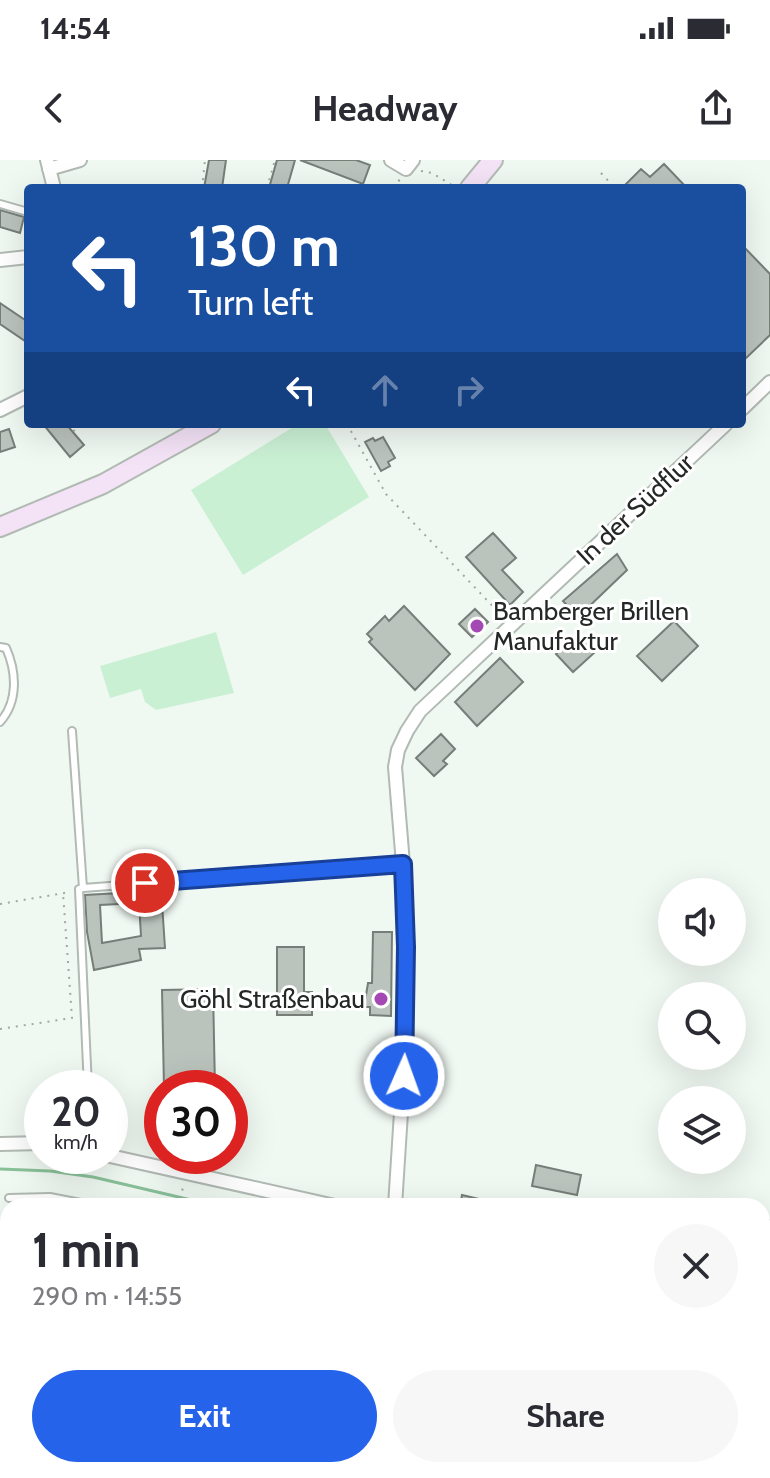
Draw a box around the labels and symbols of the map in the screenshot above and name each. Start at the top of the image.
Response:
street label: In der Südflur [570,446,701,571]
place label: Bamberger Brillen Manufaktur [493,595,689,657]
marker: Bamberger Brillen Manufaktur [468,617,486,635]
pin [111,849,179,917]
place label: Göhl Straßenbau [180,983,365,1015]
marker: Göhl Straßenbau [372,990,390,1008]
position arrow [362,1034,446,1118]
speed limit sign: 30 [144,1070,248,1174]

